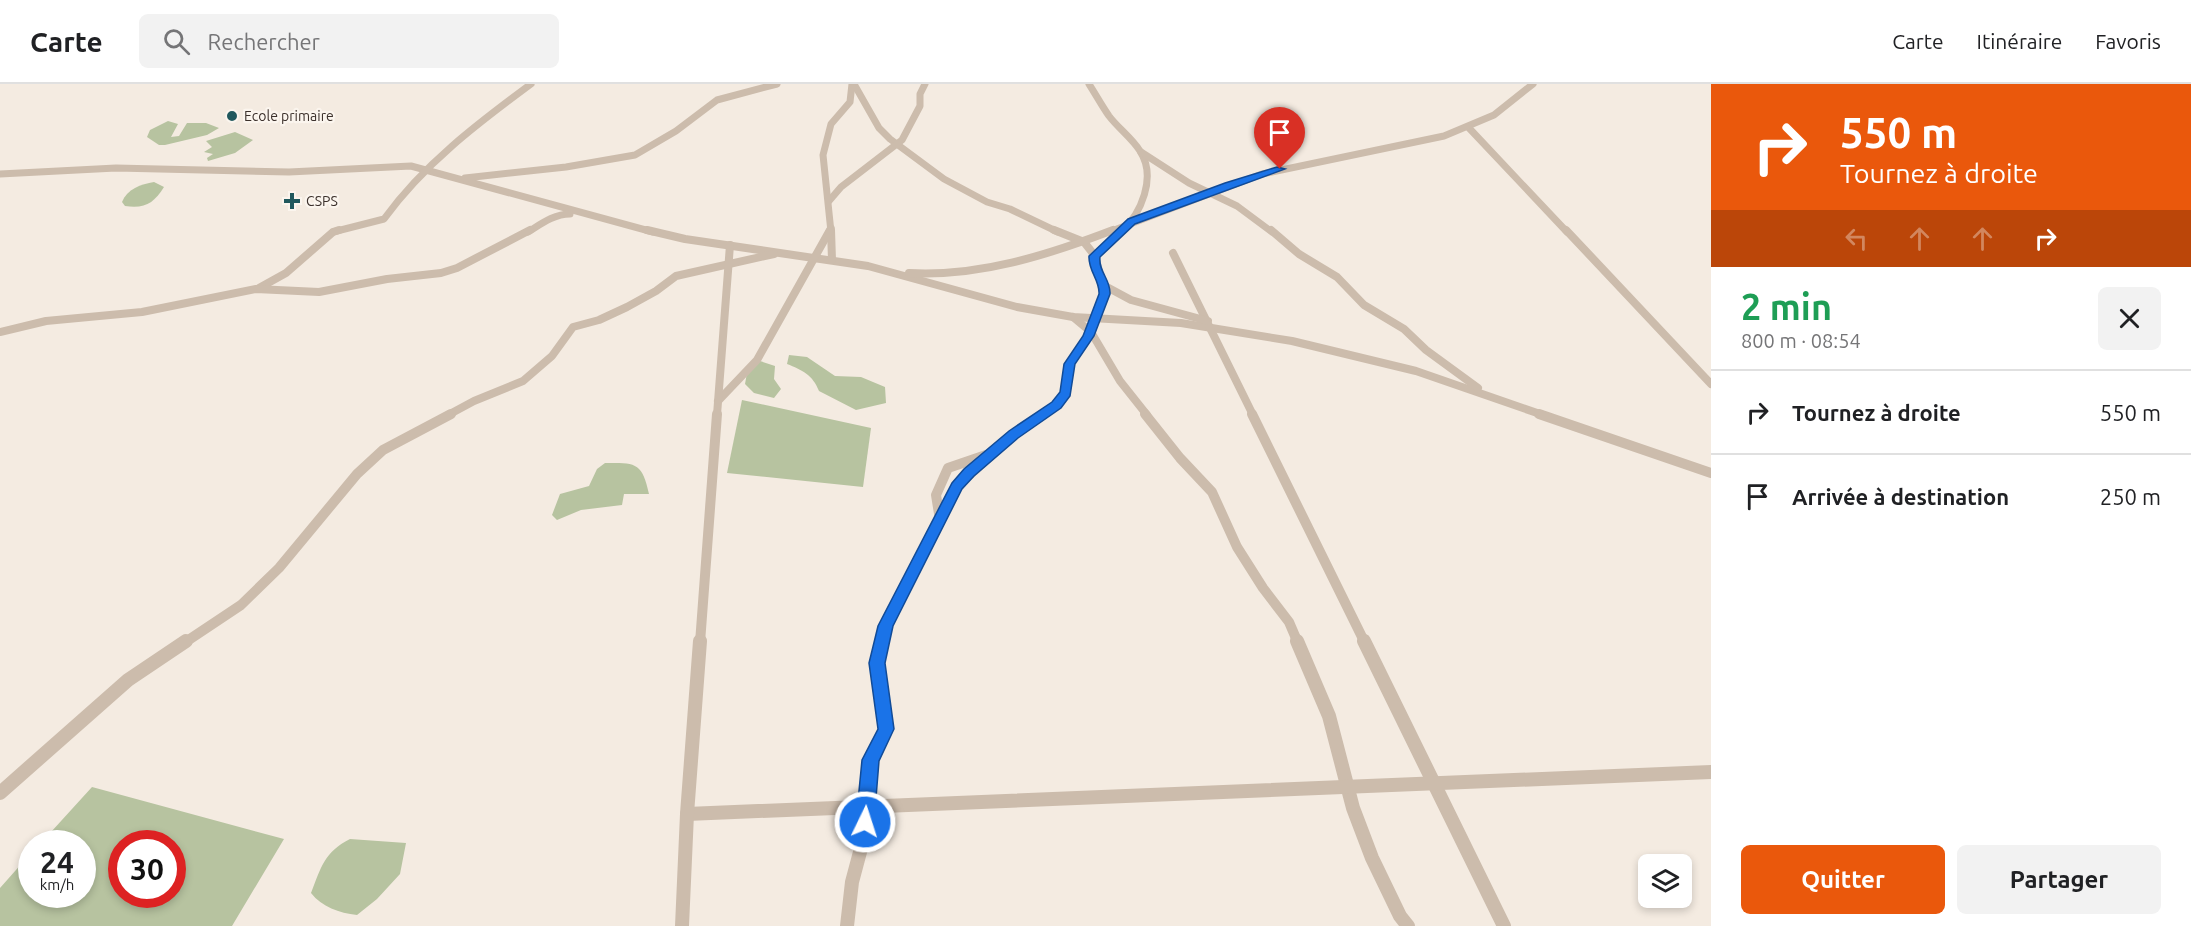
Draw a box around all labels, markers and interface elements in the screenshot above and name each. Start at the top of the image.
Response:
search box [139,14,559,68]
icon: search [160,25,193,58]
text: Carte [30,26,103,57]
text: Rechercher [208,29,320,54]
text: Carte [1892,29,1944,53]
text: Itinéraire [1977,29,2062,53]
text: Favoris [2095,29,2161,53]
pin [1254,107,1305,169]
place label: Ecole primaire [244,108,334,124]
icon: right [1741,108,1819,186]
marker: Ecole primaire [225,109,239,123]
text: 550 m [1840,109,1957,156]
icon: arrive [1263,116,1296,149]
text: Tournez à droite [1840,158,2038,188]
marker: CSPS [283,192,301,210]
place label: CSPS [306,193,338,209]
icon: left [1840,222,1873,255]
icon: ahead [1903,222,1936,255]
icon: ahead [1966,222,1999,255]
icon: right [2029,222,2062,255]
text: 2 min [1741,286,1832,327]
button: close [2098,287,2161,350]
text: 800 m · 08:54 [1741,329,1861,352]
icon: right [1741,396,1774,429]
text: Tournez à droite [1792,400,1961,425]
text: 550 m [2100,400,2161,425]
icon: arrive [1741,480,1774,513]
text: Arrivée à destination [1792,484,2009,509]
text: 250 m [2100,484,2161,509]
position arrow [833,790,897,854]
speed limit sign: 30 [108,830,186,908]
text: 24 [40,845,74,879]
button: Quitter [1741,845,1945,914]
button: Partager [1957,845,2161,914]
map controls [1638,854,1692,908]
button: layers [1638,854,1692,908]
text: km/h [40,876,74,893]

